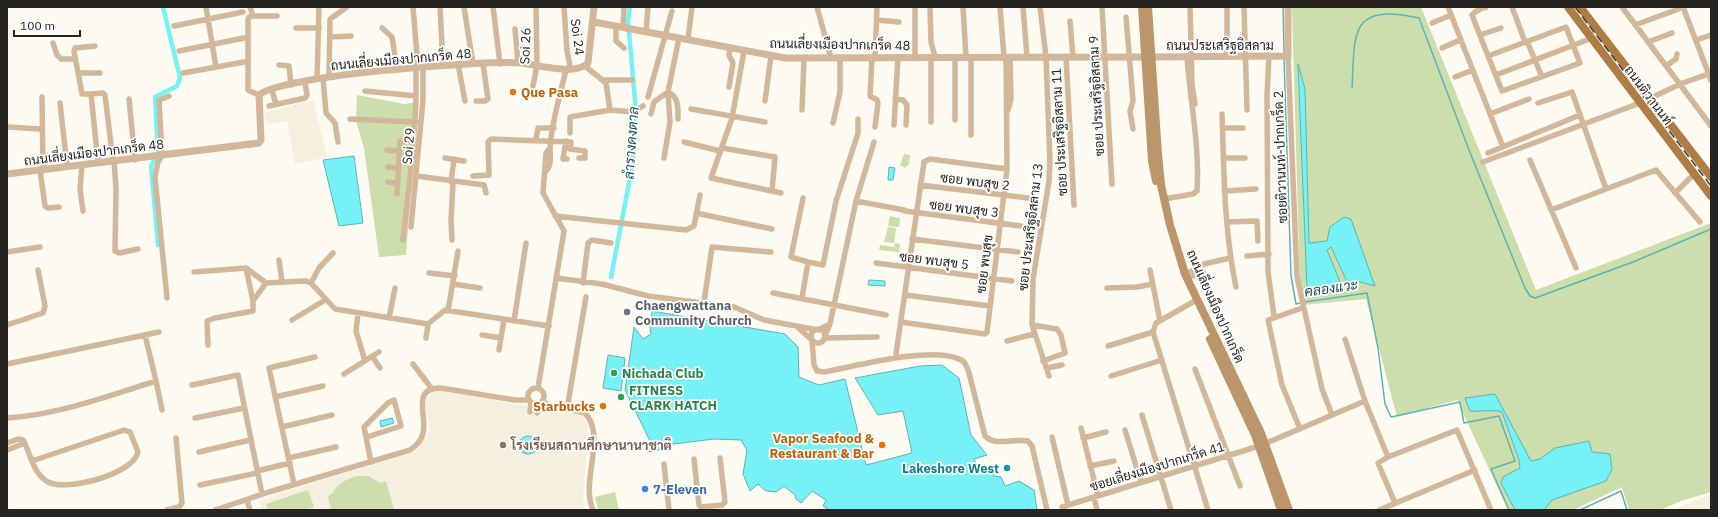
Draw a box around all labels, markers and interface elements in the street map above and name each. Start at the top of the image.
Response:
scale bar [14,12,80,38]
text: 100 m [20,18,55,33]
street label: Soi 24 [567,18,588,57]
street label: Soi 26 [516,27,535,65]
street label: ถนนเลี่ยงเมืองปากเกร็ด 48 [769,31,911,54]
street label: ซอย ประเสริฐอิสลาม 9 [1085,35,1108,157]
street label: ถนนประเสริฐอิสลาม [1166,37,1274,54]
street label: ถนนเลี่ยงเมืองปากเกร็ด 48 [330,41,472,74]
street label: ถนนติวานนท์ [1621,62,1677,128]
street label: ซอย ประเสริฐอิสลาม 11 [1048,67,1071,197]
place label: Que Pasa [521,84,578,101]
marker: Que Pasa [508,87,518,97]
street label: ซอยติวานนท์-ปากเกร็ด 2 [1269,90,1291,224]
water label: ลำรางดงตาล [619,106,643,180]
street label: Soi 29 [398,127,419,165]
street label: ถนนเลี่ยงเมืองปากเกร็ด 48 [23,131,165,170]
street label: ซอย ประเสริฐอิสลาม 13 [1014,162,1047,292]
street label: ซอย พบสุข 2 [939,169,1011,195]
street label: ซอย พบสุข 3 [928,196,1000,222]
street label: ซอย พบสุข [972,234,998,295]
street label: ถนนเลี่ยงเมืองปากเกร็ด [1183,245,1252,366]
street label: ซอย พบสุข 5 [898,248,970,274]
water label: คลองแวะ [1303,275,1359,301]
place label: Chaengwattana Community Church [635,297,752,329]
marker: Chaengwattana Community Church [622,307,632,317]
place label: Nichada Club [622,365,704,382]
marker: Nichada Club [609,368,619,378]
place label: FITNESS CLARK HATCH [629,382,717,414]
marker: FITNESS CLARK HATCH [616,392,626,402]
place label: Starbucks [533,398,595,415]
marker: Starbucks [598,401,608,411]
place label: Vapor Seafood & Restaurant & Bar [770,430,875,462]
street label: ซอยเลี่ยงเมืองปากเกร็ด 41 [1087,434,1227,495]
place label: โรงเรียนสถานศึกษานานาชาติ [510,436,672,454]
marker: โรงเรียนสถานศึกษานานาชาติ [498,440,508,450]
marker: Vapor Seafood & Restaurant & Bar [877,440,887,450]
place label: Lakeshore West [902,460,999,477]
marker: Lakeshore West [1002,463,1012,473]
place label: 7-Eleven [653,481,707,498]
marker: 7-Eleven [640,484,650,494]

